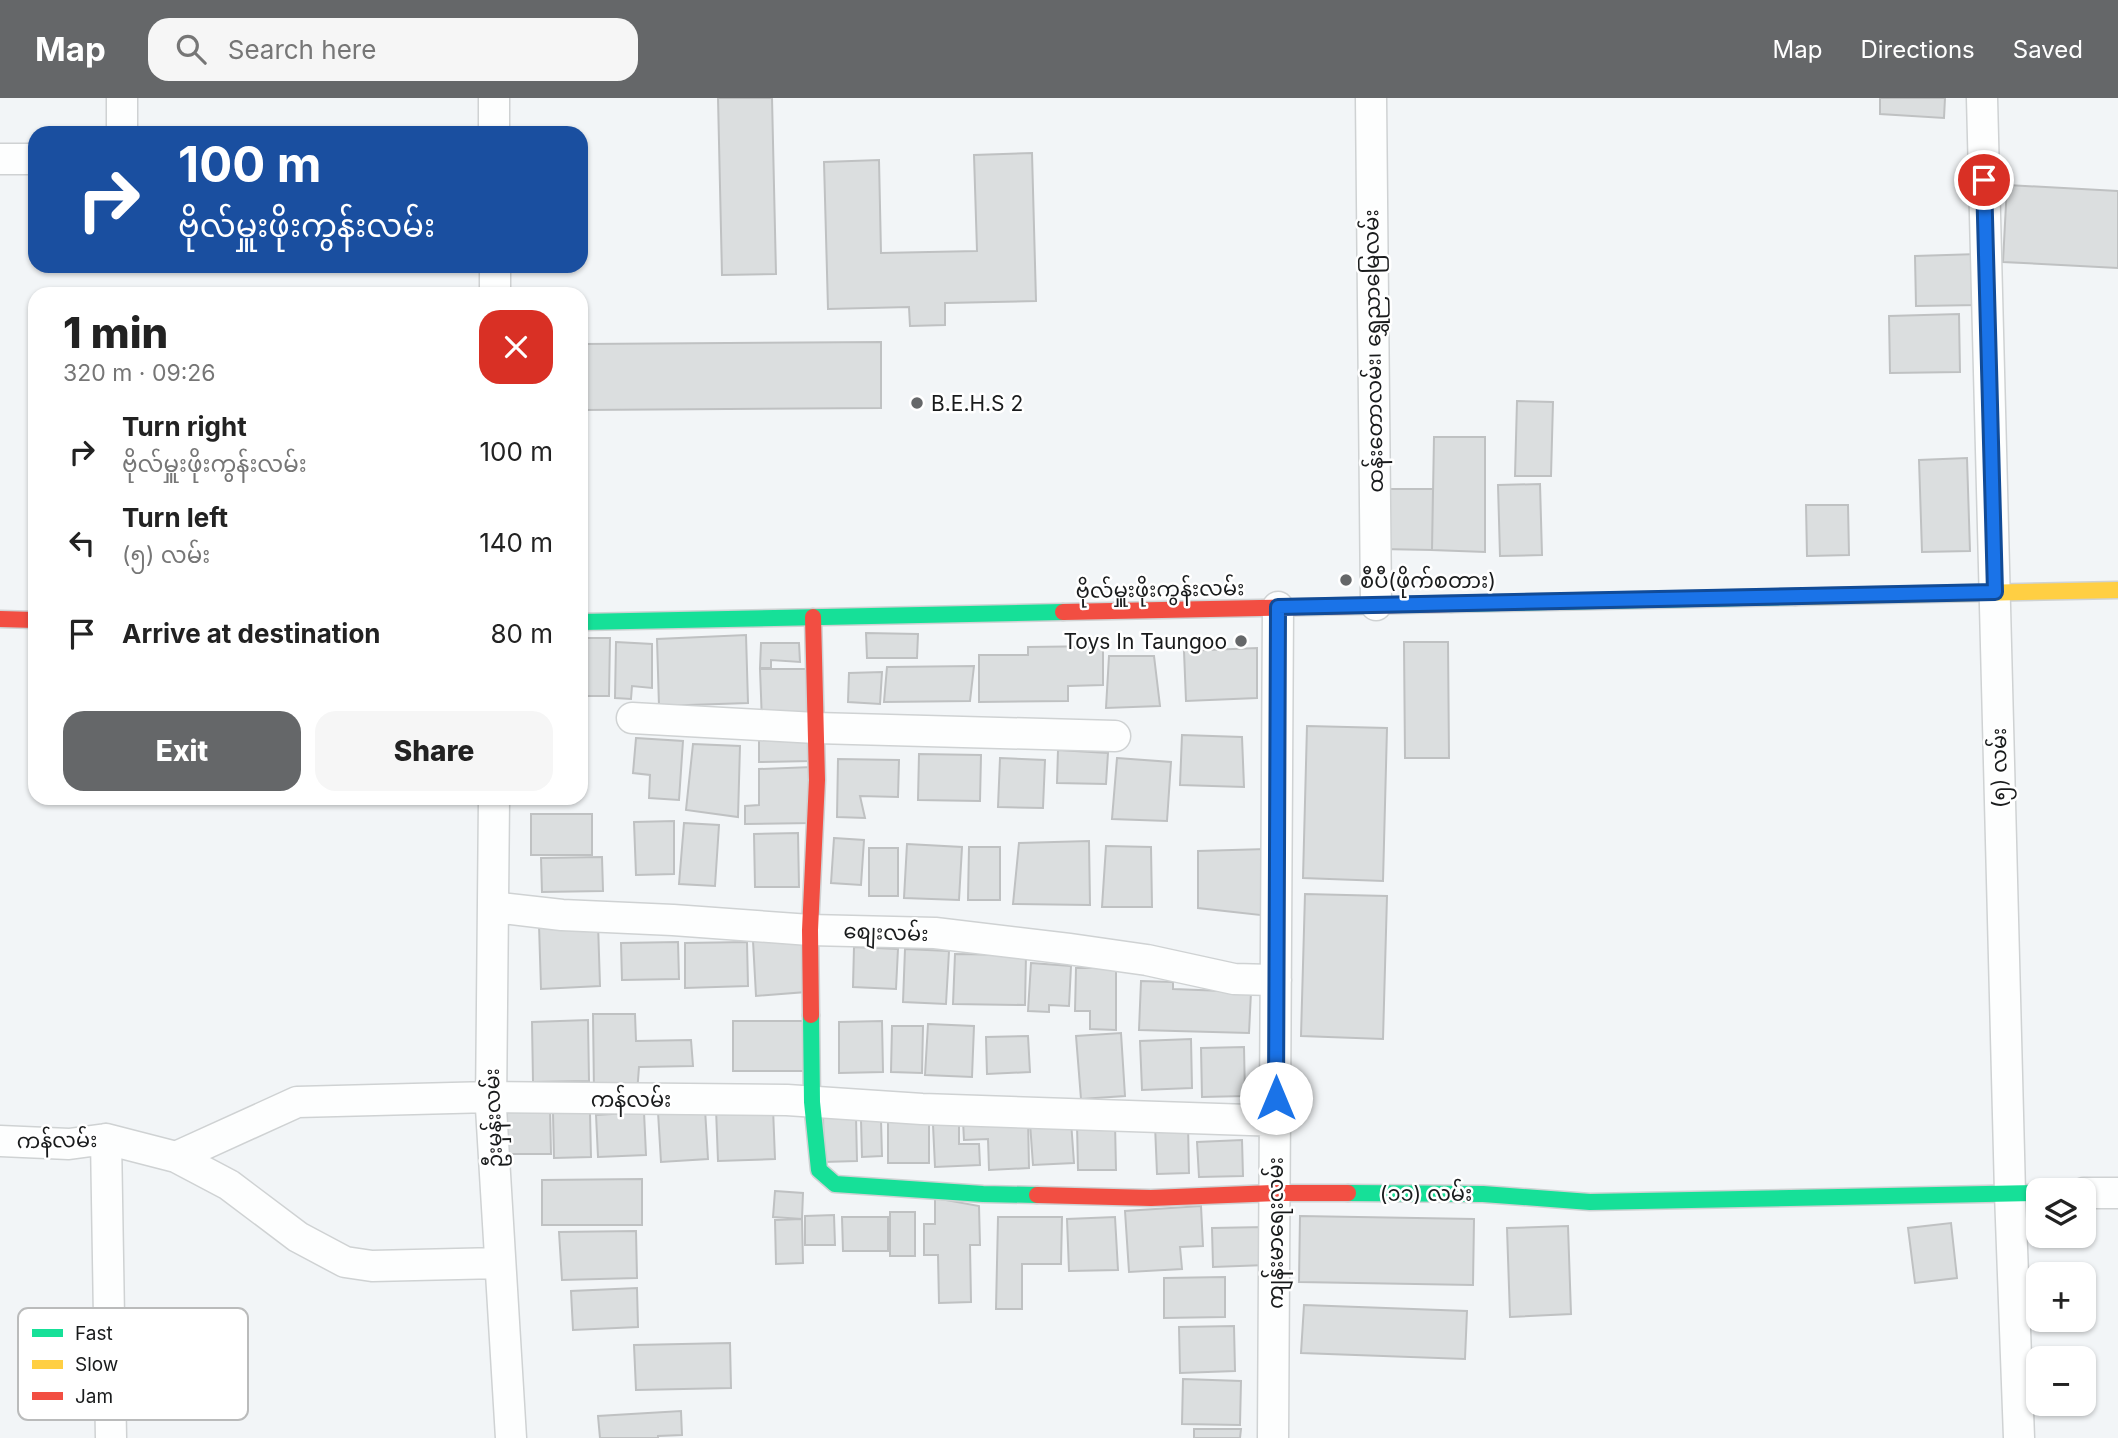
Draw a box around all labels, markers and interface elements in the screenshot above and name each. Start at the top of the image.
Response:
search box [148,18,638,81]
text: Map [35,29,106,69]
icon: search [172,30,210,68]
text: Search here [228,34,376,65]
text: Map [1773,35,1822,64]
text: Directions [1860,35,1975,64]
text: Saved [2013,35,2083,64]
text: 100 m [178,135,322,194]
pin [1954,150,2014,210]
icon: right [63,154,154,245]
icon: arrive [1965,161,2003,199]
text: ဗိုလ်မှူးဖိုးကွန်းလမ်း [178,206,435,245]
street label: ထန်းတောလမ်း၊ ရွှေညာမြေလမ်း [1355,209,1393,493]
text: 1 min [63,307,168,358]
button: close [479,310,553,384]
text: 320 m · 09:26 [63,359,216,387]
place label: B.E.H.S 2 [931,391,1023,416]
marker: B.E.H.S 2 [909,395,925,411]
text: Turn right [122,411,247,442]
icon: right [63,433,101,471]
text: 100 m [480,436,553,467]
text: ဗိုလ်မှူးဖိုးကွန်းလမ်း [122,450,307,478]
text: Turn left [122,502,228,533]
icon: left [63,524,101,562]
text: 140 m [479,527,553,558]
text: (၅) လမ်း [122,541,210,569]
place label: စီပီ(ဖိုက်စတား) [1360,565,1496,598]
street label: ဗိုလ်မှူးဖိုးကွန်းလမ်း [1075,572,1245,608]
marker: စီပီ(ဖိုက်စတား) [1338,572,1354,588]
icon: arrive [63,615,101,653]
text: Arrive at destination [122,618,381,649]
text: 80 m [490,618,553,649]
place label: Toys In Taungoo [1063,629,1227,654]
marker: Toys In Taungoo [1233,633,1249,649]
button: Exit [63,711,301,791]
button: Share [315,711,553,791]
street label: (၅) လမ်း [1983,727,2017,809]
street label: စျေးလမ်း [843,915,929,952]
position arrow [1239,1061,1313,1135]
street label: ဦးမှန်းလမ်း [476,1068,512,1168]
street label: ကန်လမ်း [591,1084,671,1117]
street label: ကန်လမ်း [16,1124,98,1158]
street label: ကျန်းမာရေးလမ်း [1260,1157,1294,1309]
street label: (၁၁) လမ်း [1380,1178,1472,1206]
map controls [2026,1178,2096,1416]
button: layers [2026,1178,2096,1248]
button: + [2026,1262,2096,1332]
legend [18,1308,248,1420]
text: Fast [75,1322,113,1345]
button: − [2026,1346,2096,1416]
text: Slow [75,1353,118,1376]
text: Jam [75,1385,113,1408]

